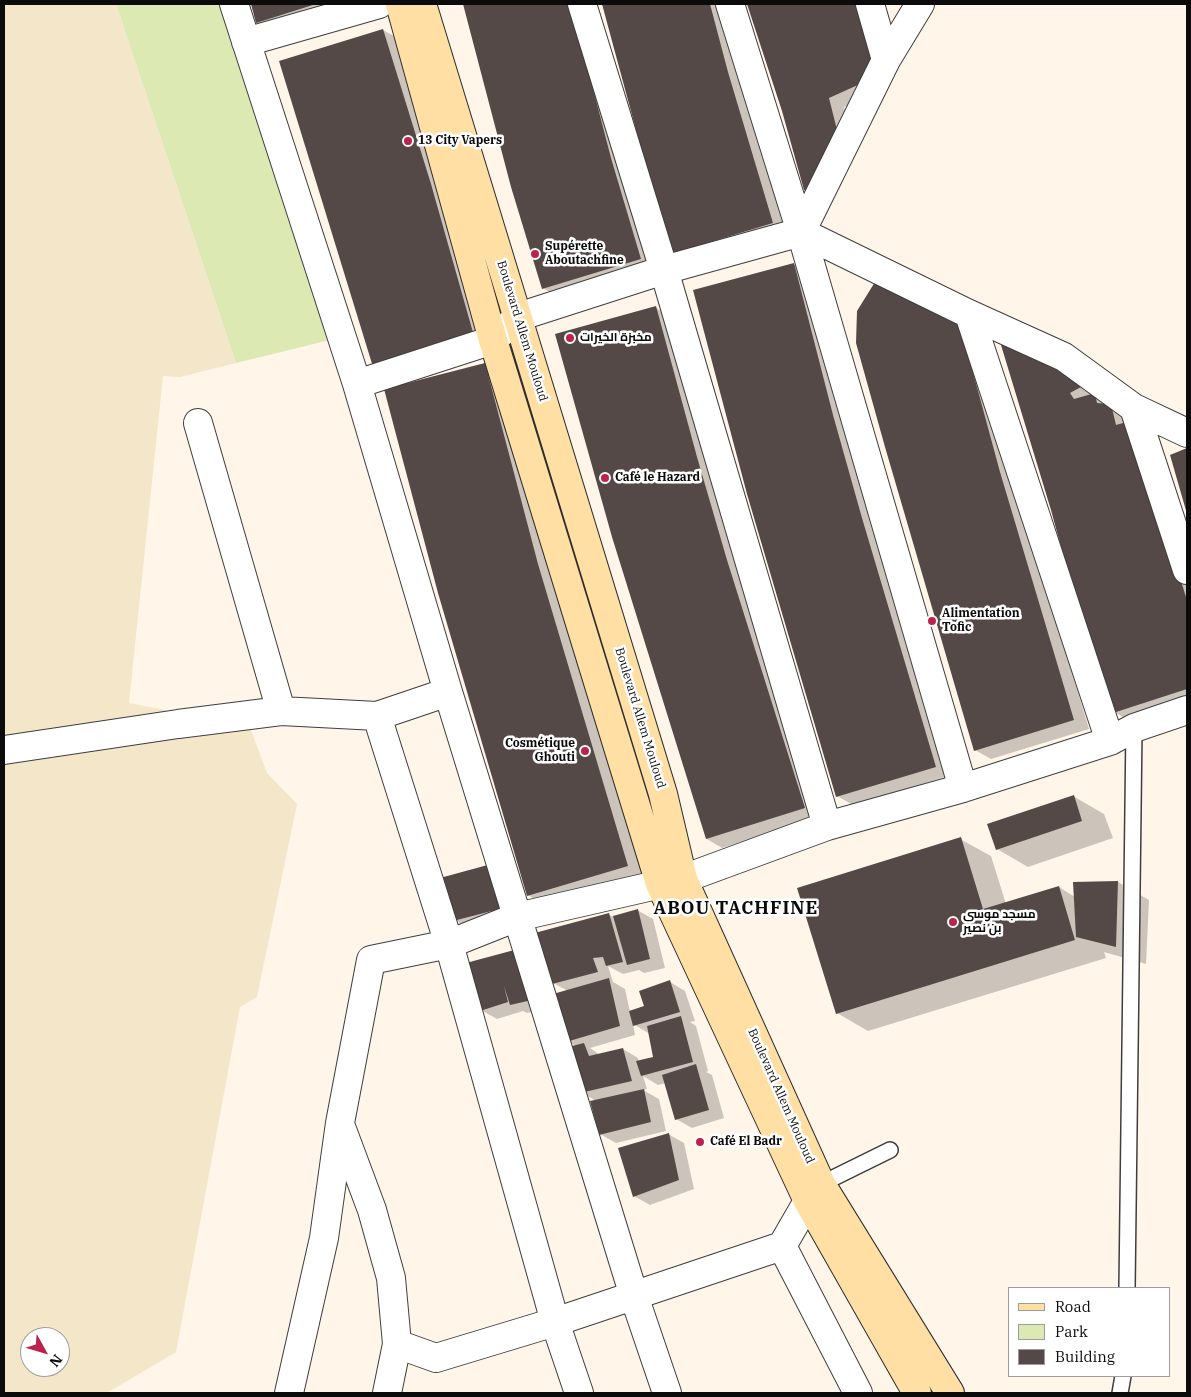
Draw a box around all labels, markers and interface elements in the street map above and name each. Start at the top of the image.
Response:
place label: 13 City Vapers [418,134,502,148]
marker: 13 City Vapers [402,135,414,147]
place label: Supérette Aboutachfine [545,240,624,268]
marker: Supérette Aboutachfine [529,248,541,260]
street label: Boulevard Allem Mouloud [494,259,550,403]
place label: مخبزة الخيرات [580,331,652,345]
marker: مخبزة الخيرات [564,332,576,344]
place label: Café le Hazard [615,471,700,485]
marker: Café le Hazard [599,472,611,484]
place label: Alimentation Tofic [942,607,1020,635]
marker: Alimentation Tofic [926,615,938,627]
street label: Boulevard Allem Mouloud [612,646,668,790]
place label: Cosmétique Ghouti [505,737,575,765]
marker: Cosmétique Ghouti [579,745,591,757]
district label: ABOU TACHFINE [652,898,820,920]
place label: مسجد موسى بن نصير [963,908,1036,936]
marker: مسجد موسى بن نصير [947,916,959,928]
street label: Boulevard Allem Mouloud [745,1026,817,1166]
place label: Café El Badr [710,1135,782,1149]
marker: Café El Badr [694,1136,706,1148]
legend [1008,1287,1171,1377]
text: Road [1055,1297,1091,1316]
text: Park [1055,1322,1088,1341]
north arrow [20,1327,70,1377]
text: Building [1055,1347,1115,1366]
text: N [45,1351,66,1371]

